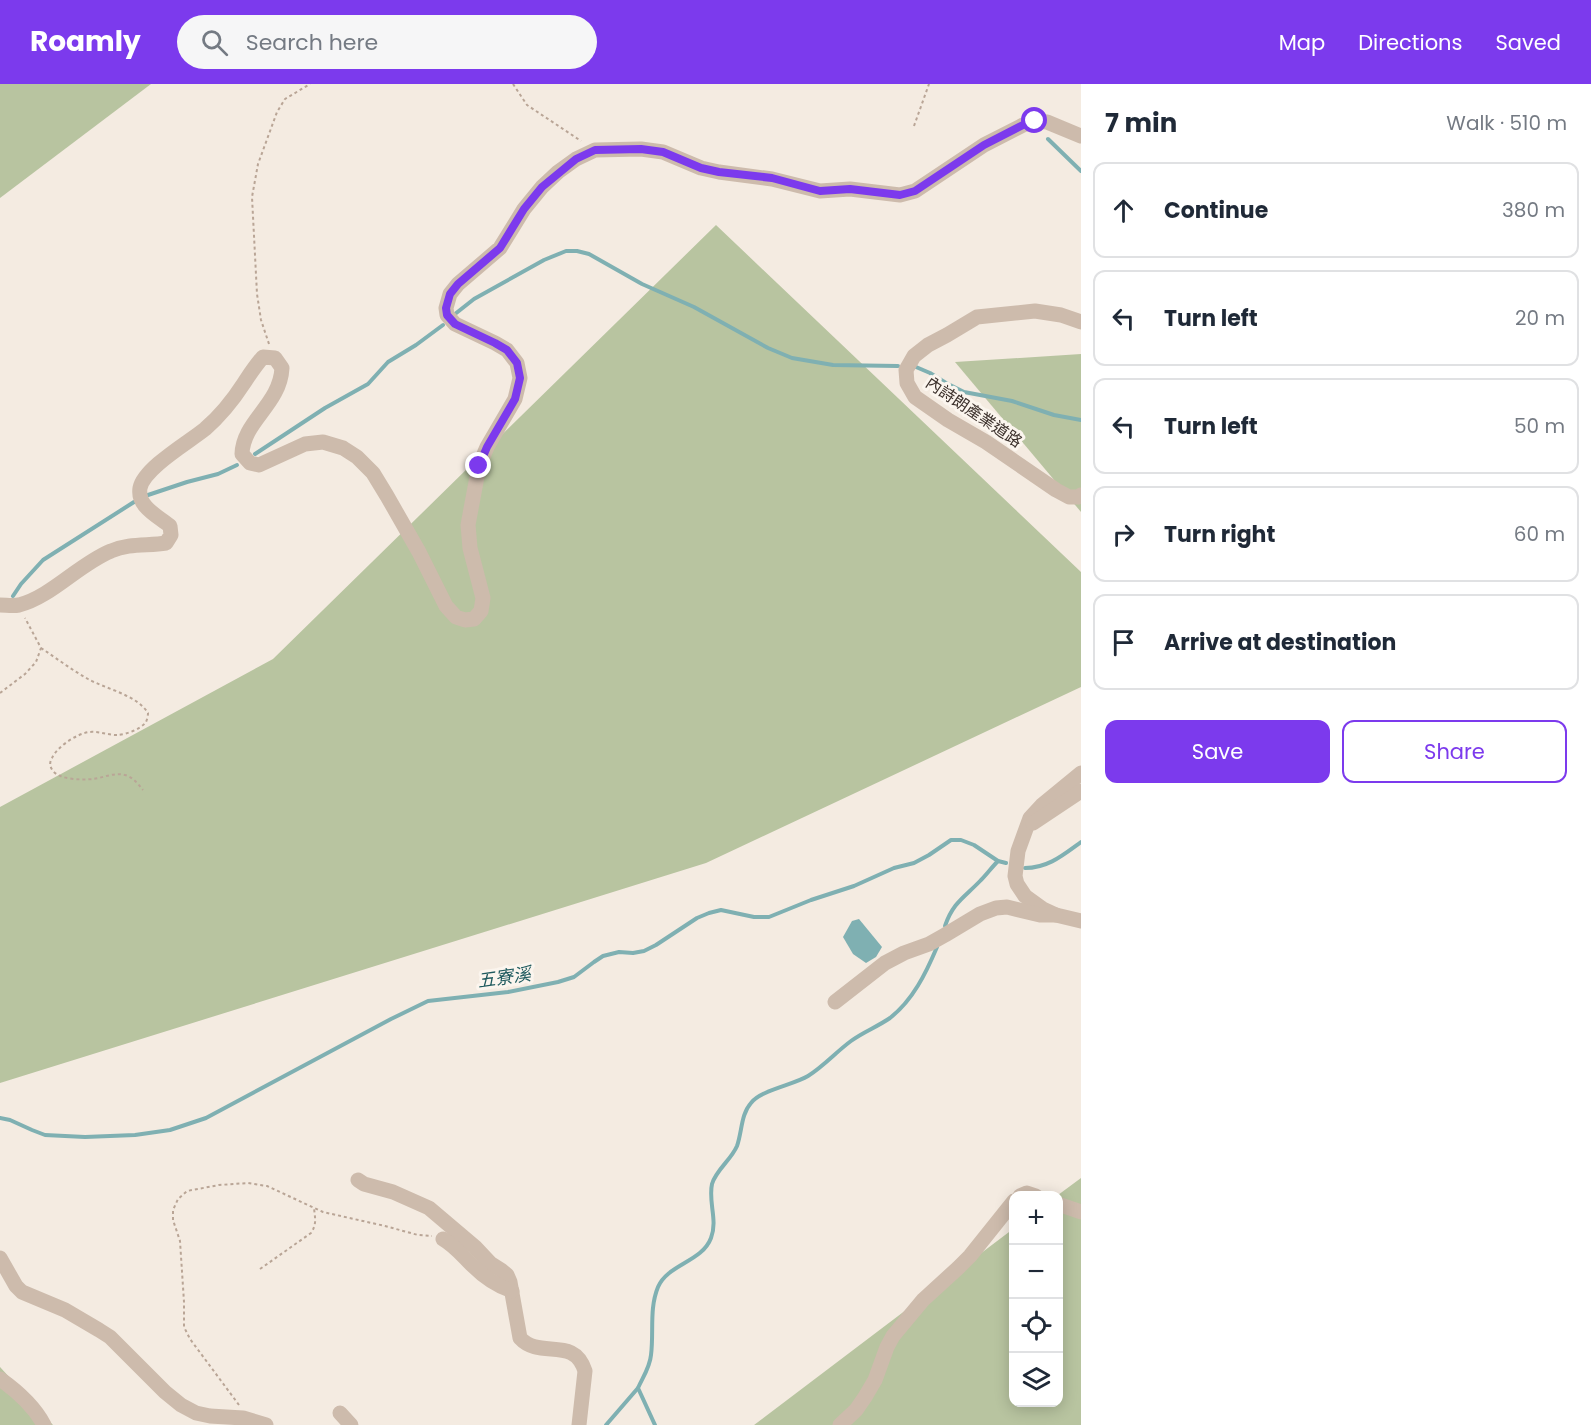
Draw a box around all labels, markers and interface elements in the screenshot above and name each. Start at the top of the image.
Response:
search box [177,15,597,69]
text: Roamly [30,22,141,61]
icon: search [198,26,231,59]
text: Search here [246,27,378,58]
text: Map [1279,28,1325,57]
text: Directions [1358,28,1462,57]
text: Saved [1495,28,1561,57]
text: 7 min [1105,105,1177,141]
route start [1021,107,1047,133]
text: Walk · 510 m [1446,109,1567,137]
icon: ahead [1107,194,1140,227]
text: Continue [1164,195,1268,226]
text: 380 m [1502,196,1565,224]
icon: left [1107,302,1140,335]
text: Turn left [1164,303,1258,334]
text: 20 m [1515,304,1565,332]
street label: 內詩朗產業道路 [921,371,1027,453]
icon: left [1107,410,1140,443]
text: Turn left [1164,411,1258,442]
text: 50 m [1514,412,1565,440]
route end [465,452,491,478]
icon: right [1107,518,1140,551]
text: Turn right [1164,519,1275,550]
text: 60 m [1514,520,1565,548]
icon: arrive [1107,626,1140,659]
text: Arrive at destination [1164,627,1396,658]
button: Save [1105,720,1330,783]
button: Share [1342,720,1567,783]
water label: 五寮溪 [476,960,535,993]
map controls [1009,1191,1063,1407]
button: + [1009,1191,1063,1245]
button: − [1009,1245,1063,1299]
button: locate [1009,1299,1063,1353]
button: layers [1009,1353,1063,1407]

